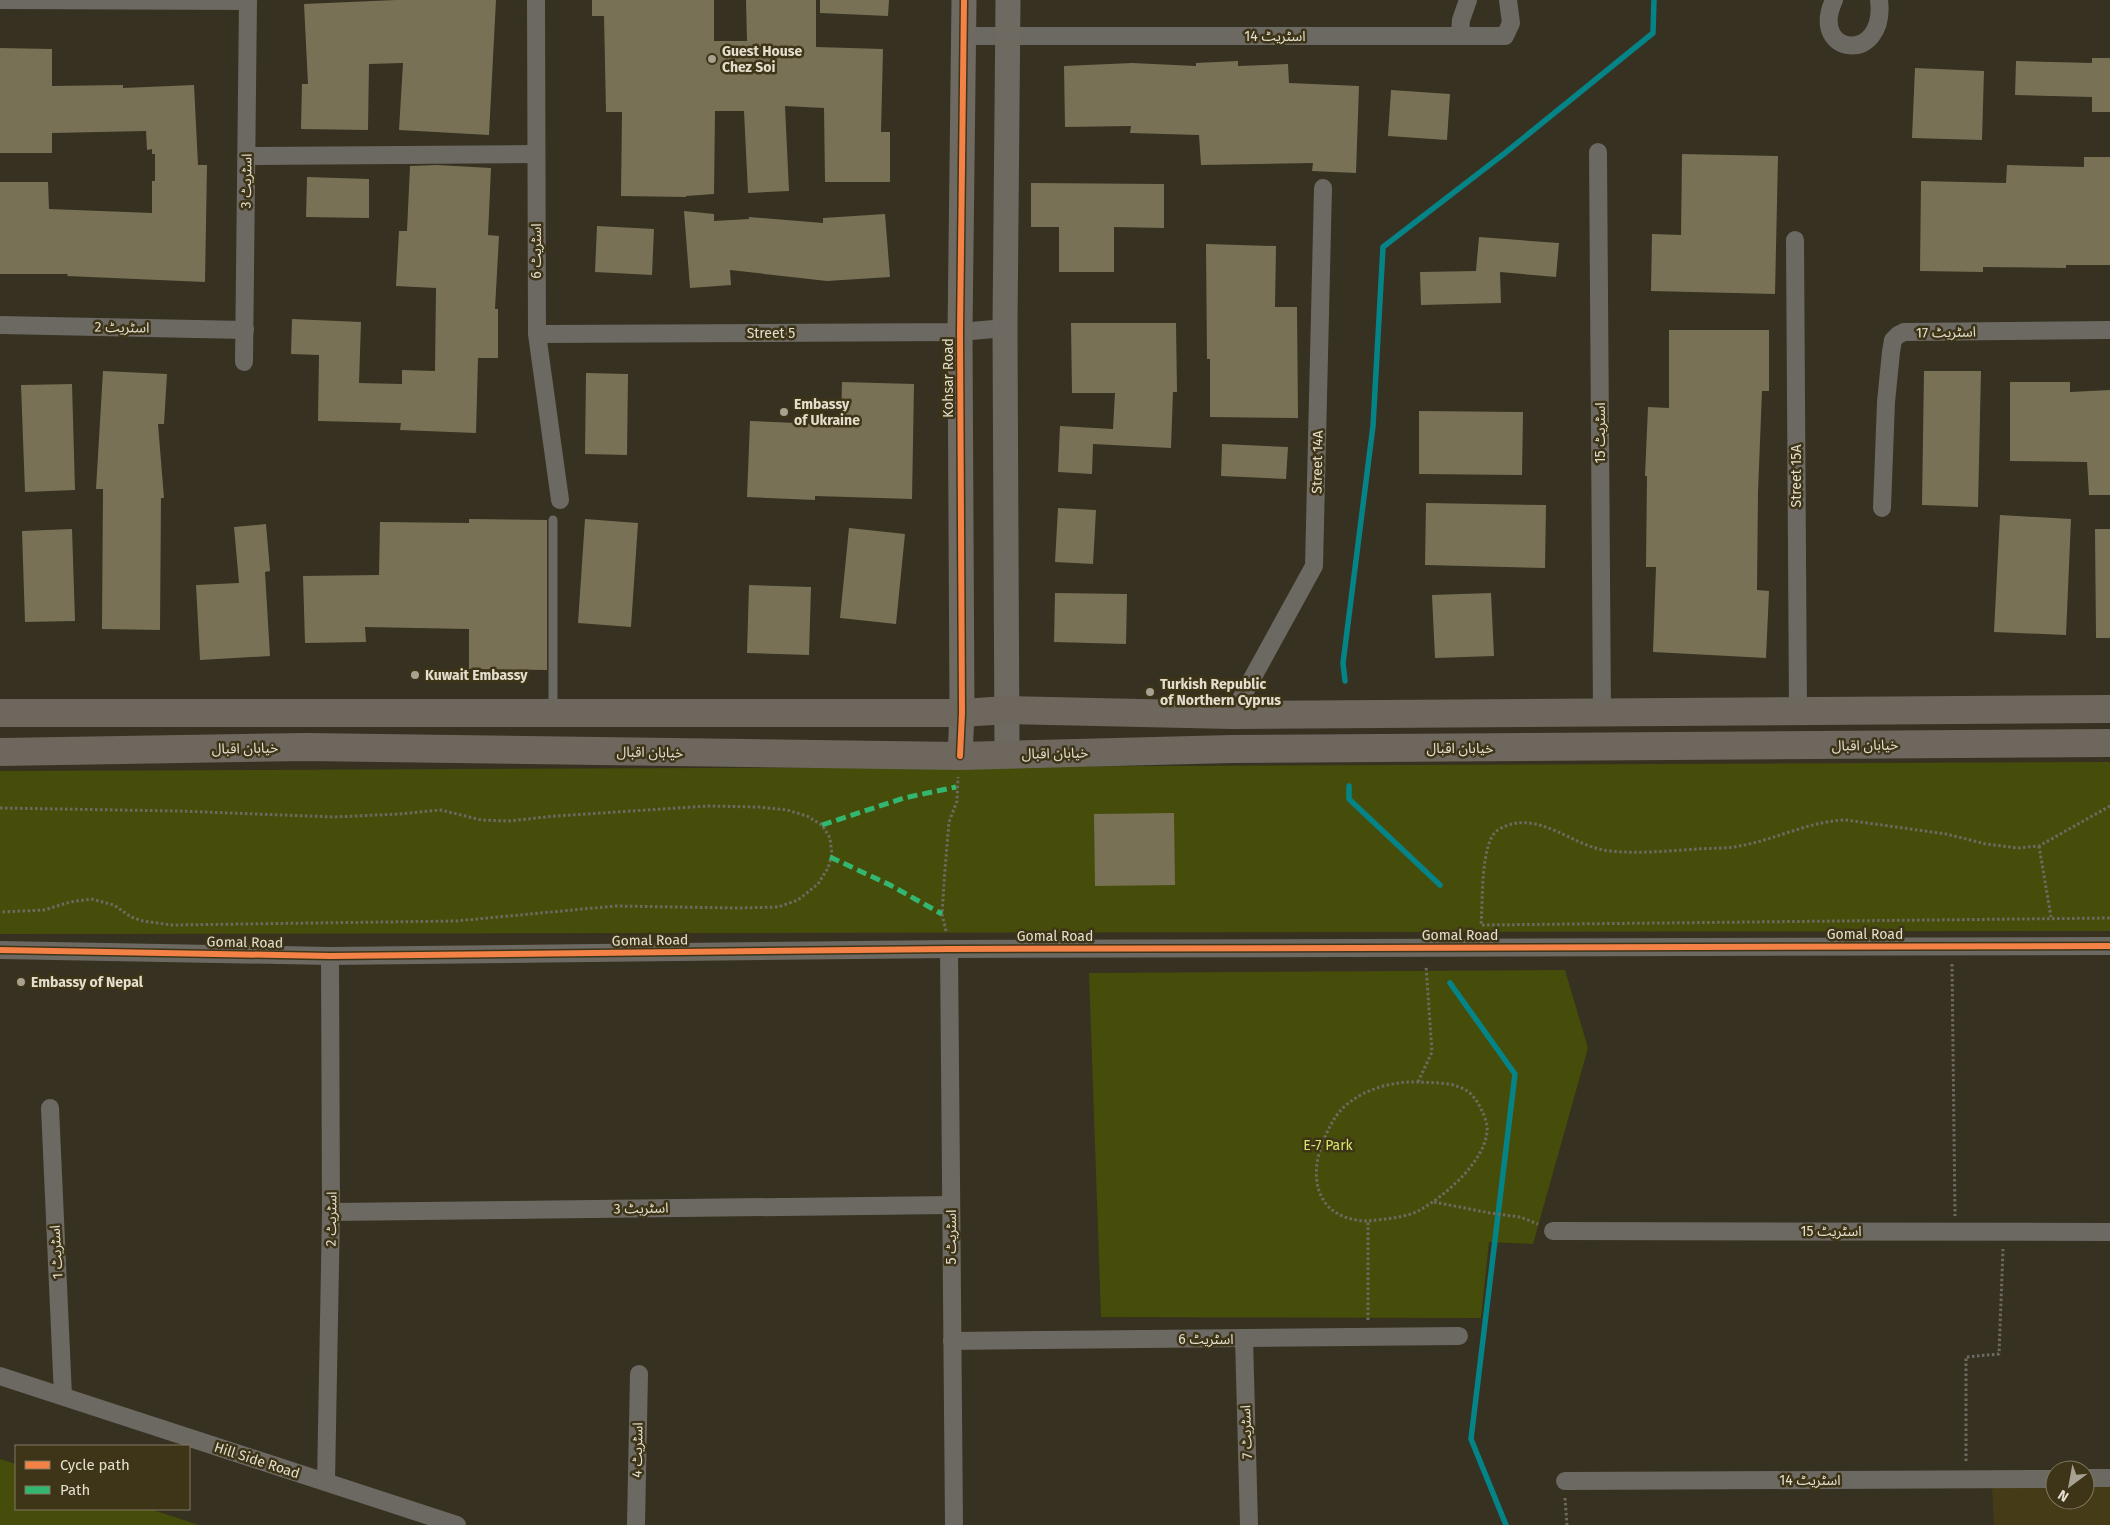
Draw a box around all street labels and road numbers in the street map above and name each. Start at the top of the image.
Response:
street label: اسٹریٹ 14 [1244,28,1306,45]
street label: اسٹریٹ 3 [238,153,255,209]
street label: اسٹریٹ 6 [528,223,545,279]
street label: اسٹریٹ 2 [94,319,150,336]
street label: اسٹریٹ 17 [1916,323,1976,342]
street label: Street 5 [747,325,795,342]
street label: Kohsar Road [940,338,957,418]
street label: اسٹریٹ 15 [1592,403,1609,463]
street label: Street 14A [1308,430,1327,494]
street label: Street 15A [1788,445,1805,507]
street label: خیابان اقبال [1831,736,1899,755]
street label: خیابان اقبال [211,739,279,758]
street label: خیابان اقبال [1427,740,1493,757]
street label: خیابان اقبال [616,743,684,762]
street label: خیابان اقبال [1021,744,1089,763]
street label: Gomal Road [1827,926,1903,943]
street label: Gomal Road [1422,927,1498,944]
street label: Gomal Road [1017,928,1093,945]
street label: Gomal Road [612,931,688,950]
street label: Gomal Road [207,933,283,952]
street label: اسٹریٹ 2 [323,1191,340,1247]
street label: اسٹریٹ 3 [613,1200,669,1217]
street label: اسٹریٹ 5 [943,1210,960,1264]
street label: اسٹریٹ 15 [1801,1223,1861,1240]
street label: اسٹریٹ 1 [47,1225,66,1279]
street label: اسٹریٹ 6 [1178,1331,1234,1348]
street label: اسٹریٹ 7 [1237,1405,1256,1459]
street label: اسٹریٹ 4 [629,1422,646,1478]
street label: Hill Side Road [212,1439,302,1482]
street label: اسٹریٹ 14 [1779,1472,1841,1489]

